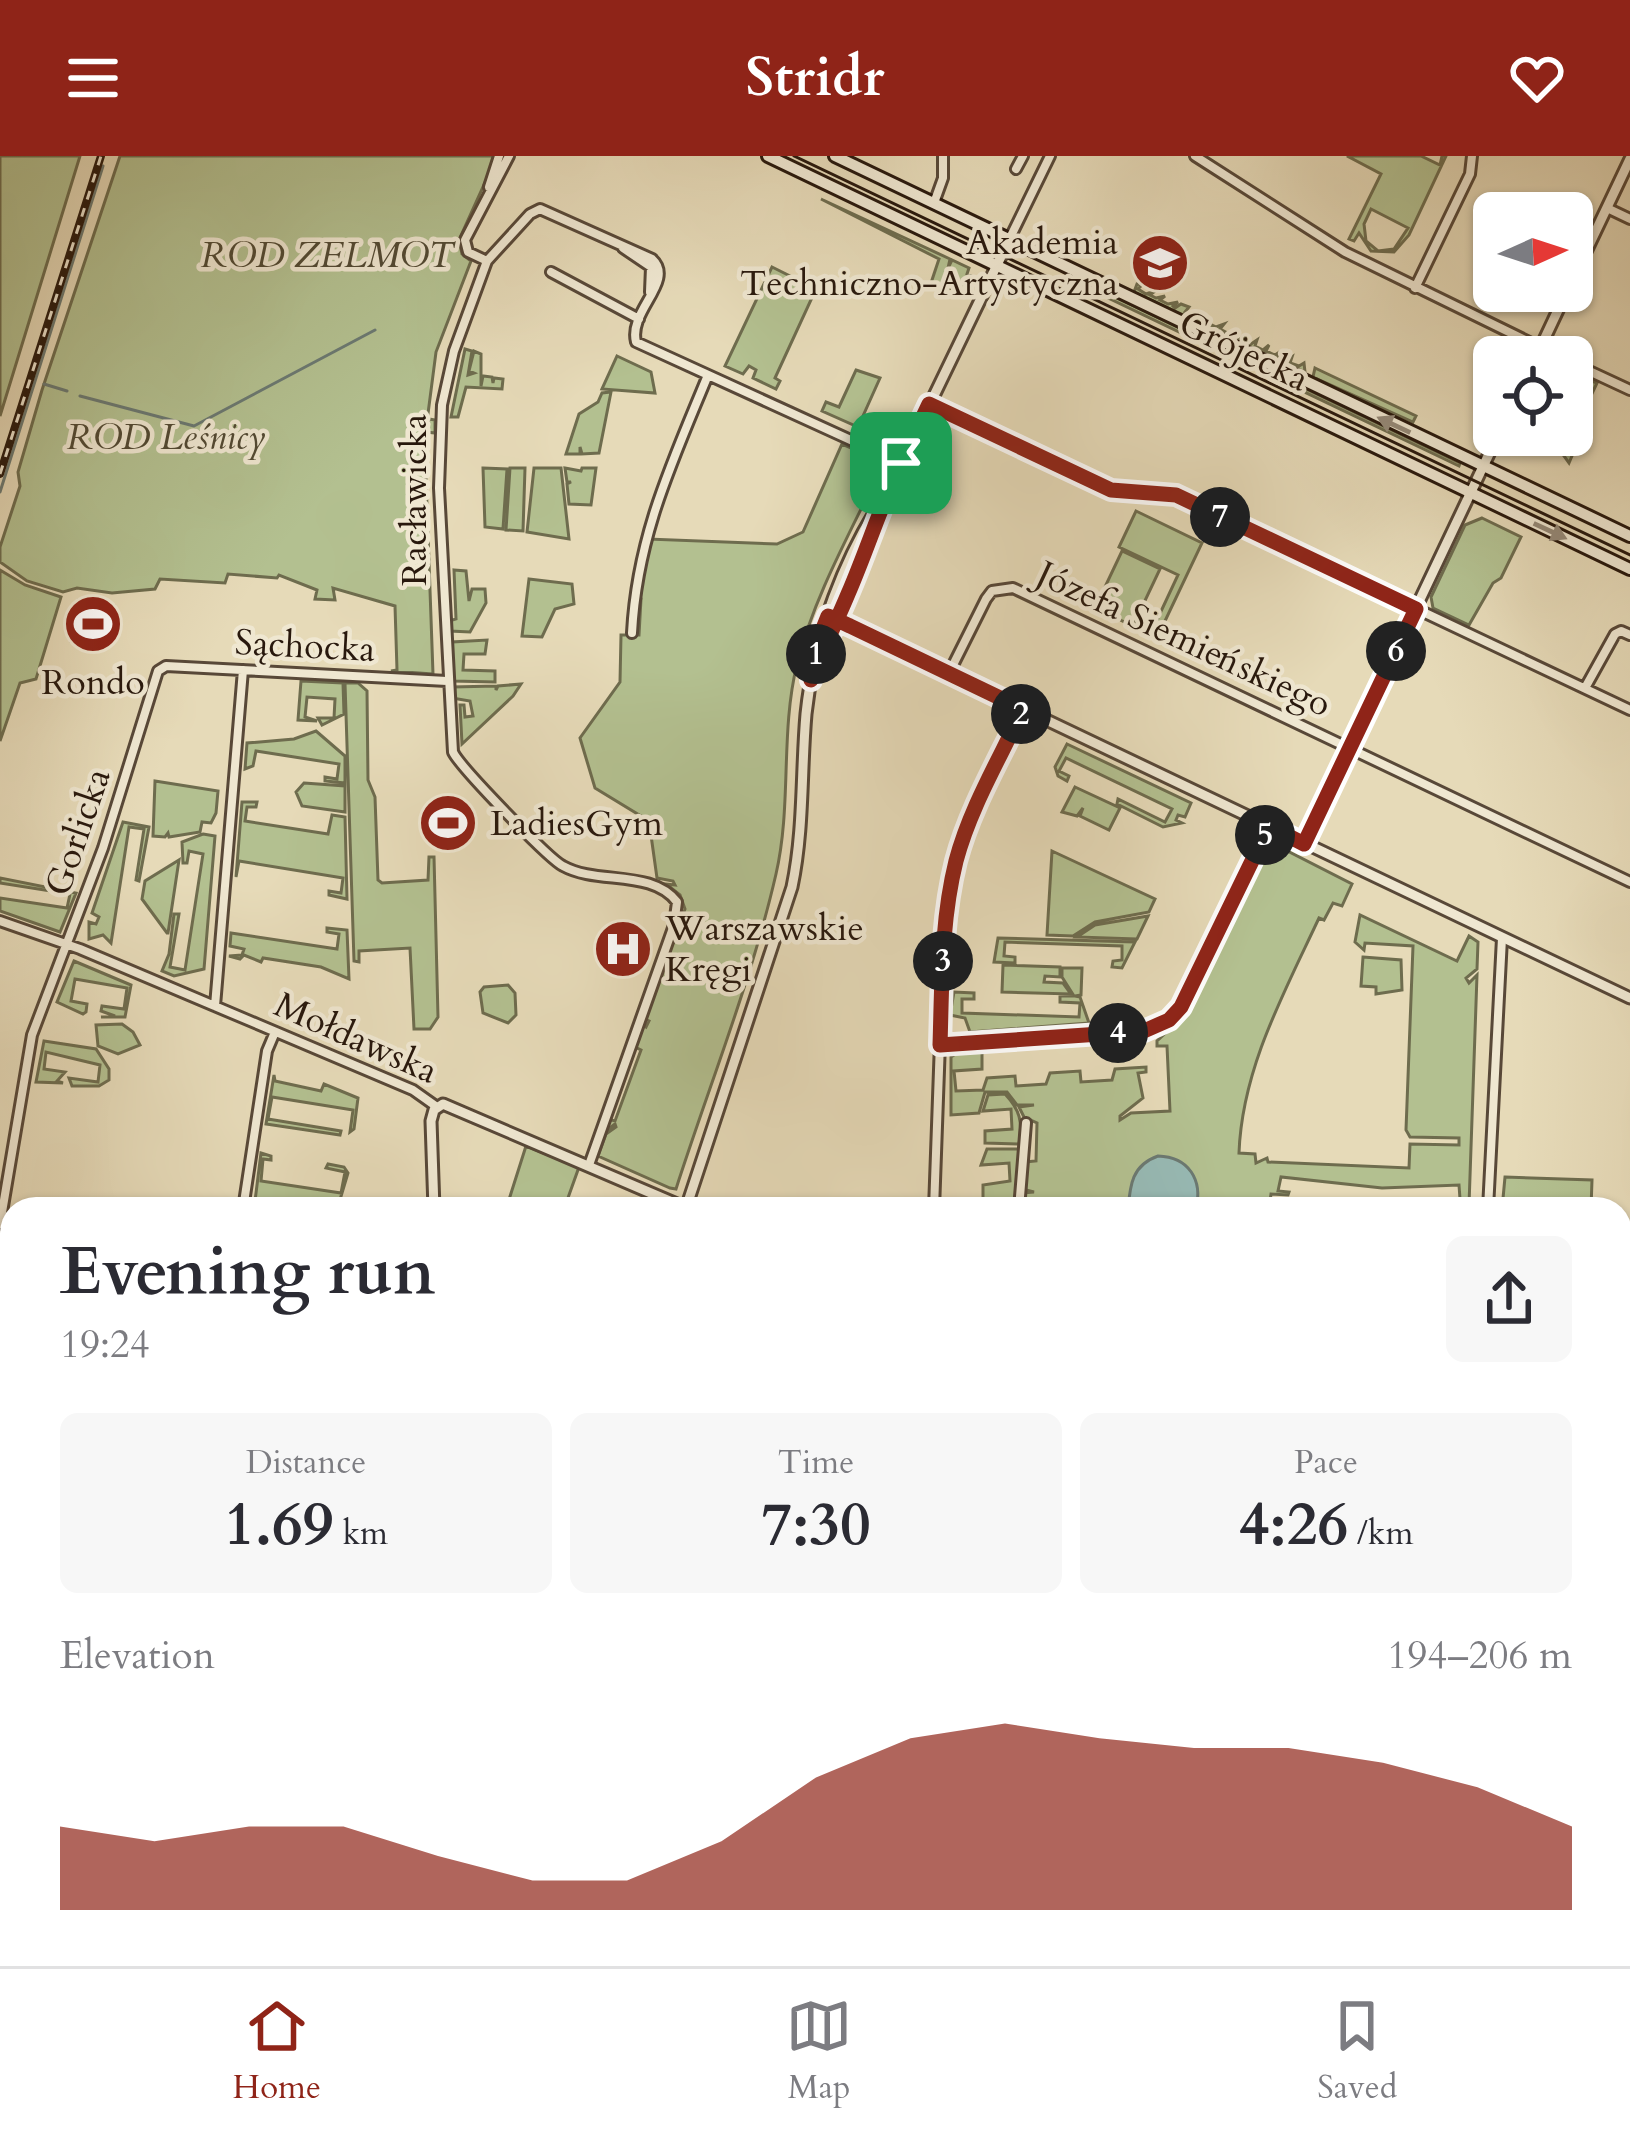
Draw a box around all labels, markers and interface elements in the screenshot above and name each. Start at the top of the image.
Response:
text: Stridr [745,42,885,115]
icon: menu [60,45,126,111]
icon: heart [1504,45,1570,111]
north arrow [1473,192,1593,312]
map controls [1473,192,1593,456]
place label: Akademia Techniczno-Artystyczna [740,218,1118,308]
park label: ROD ZELMOT [200,231,457,280]
school or university icon: Akademia Techniczno-Artystyczna [1129,232,1191,294]
street label: Grójecka [1171,299,1318,404]
button: locate [1473,336,1593,456]
pin [850,412,952,514]
park label: ROD Leśnicy [66,413,266,462]
street label: Racławicka [390,413,439,586]
one-way arrow [1376,415,1411,435]
icon: arrive [868,430,934,496]
pin: 7 [1190,487,1250,547]
text: 7 [1212,494,1228,539]
one-way arrow [1533,522,1568,542]
street label: Józefa Siemieńskiego [1024,547,1339,729]
sports icon: Rondo [62,593,124,655]
street label: Sąchocka [234,618,377,674]
pin: 6 [1366,621,1426,681]
pin: 1 [786,624,846,684]
text: 6 [1388,628,1404,673]
text: 1 [808,631,824,676]
place label: Rondo [41,658,145,707]
pin: 2 [991,684,1051,744]
text: 2 [1013,691,1029,736]
street label: Gorlicka [33,761,123,902]
sports icon: LadiesGym [417,792,479,854]
place label: LadiesGym [490,799,664,848]
pin: 5 [1235,805,1295,865]
text: 5 [1257,812,1273,857]
place label: Warszawskie Kręgi [664,904,864,994]
hospital icon: Warszawskie Kręgi [592,918,654,980]
pin: 3 [913,931,973,991]
text: 3 [935,938,951,983]
street label: Mołdawska [267,980,446,1096]
pin: 4 [1088,1003,1148,1063]
text: 4 [1110,1010,1126,1055]
text: Evening run [60,1228,435,1317]
button: share [1446,1236,1572,1362]
text: 19:24 [60,1318,150,1371]
text: Distance [246,1440,366,1485]
text: Time [778,1440,854,1485]
text: Pace [1294,1440,1358,1485]
text: 1.69 [224,1485,334,1566]
text: 7:30 [761,1485,871,1566]
text: 4:26 [1239,1485,1348,1566]
text: km [334,1511,388,1556]
text: /km [1348,1511,1413,1556]
text: Elevation [60,1629,215,1682]
text: 194–206 m [1387,1629,1572,1682]
tab: Home [233,1993,321,2110]
tab: Map [786,1993,852,2110]
tab: Saved [1317,1993,1397,2110]

